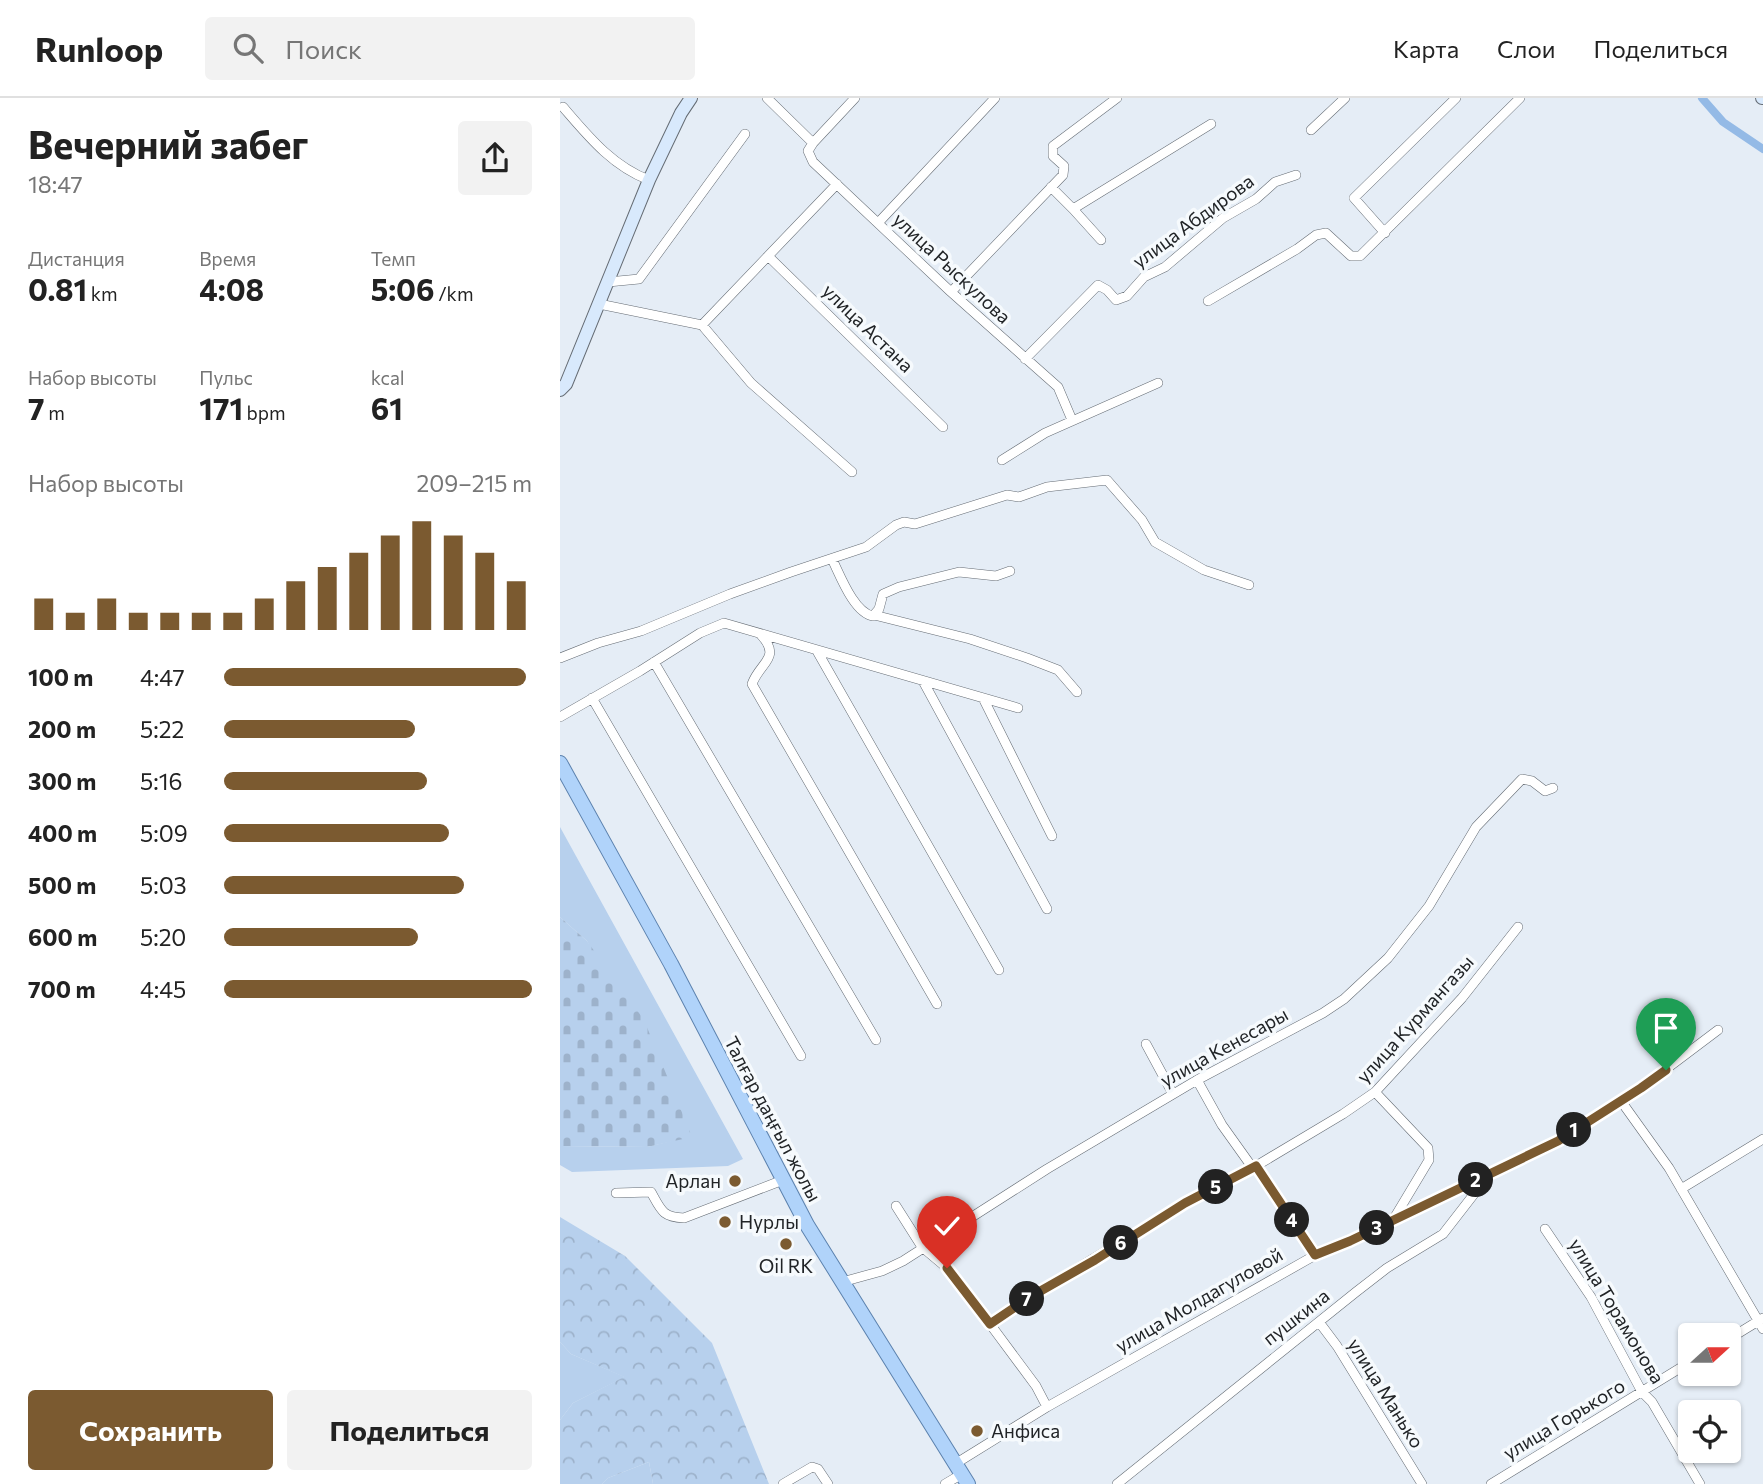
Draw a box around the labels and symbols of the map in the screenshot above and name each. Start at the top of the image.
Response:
street label: улица Абдирова [1128,169,1258,272]
street label: улица Рыскулова [889,207,1016,328]
street label: улица Астана [818,279,918,377]
street label: улица Курмангазы [1351,950,1478,1087]
pin [1636,998,1696,1070]
street label: улица Кенесары [1156,1002,1292,1091]
street label: Талғар даңғыл жолы [720,1032,827,1205]
pin: 1 [1556,1112,1592,1148]
pin: 2 [1458,1162,1494,1198]
place label: Арлан [665,1169,721,1192]
pin: 5 [1198,1170,1234,1204]
marker: Арлан [727,1173,743,1189]
pin [917,1196,977,1268]
pin: 4 [1274,1202,1310,1238]
place label: Нурлы [739,1210,799,1233]
pin: 3 [1360,1210,1394,1246]
marker: Нурлы [717,1214,733,1230]
pin: 6 [1104,1226,1138,1260]
street label: улица Торамонова [1565,1234,1670,1388]
marker: Oil RK [778,1236,794,1252]
street label: улица Молдагуловой [1111,1242,1286,1357]
place label: Oil RK [759,1254,813,1277]
pin: 7 [1009,1282,1044,1316]
street label: пушкина [1258,1283,1334,1350]
north arrow [1678,1323,1741,1386]
street label: улица Манько [1344,1334,1429,1452]
street label: улица Горького [1499,1373,1629,1464]
place label: Анфиса [991,1419,1060,1442]
marker: Анфиса [969,1423,985,1439]

